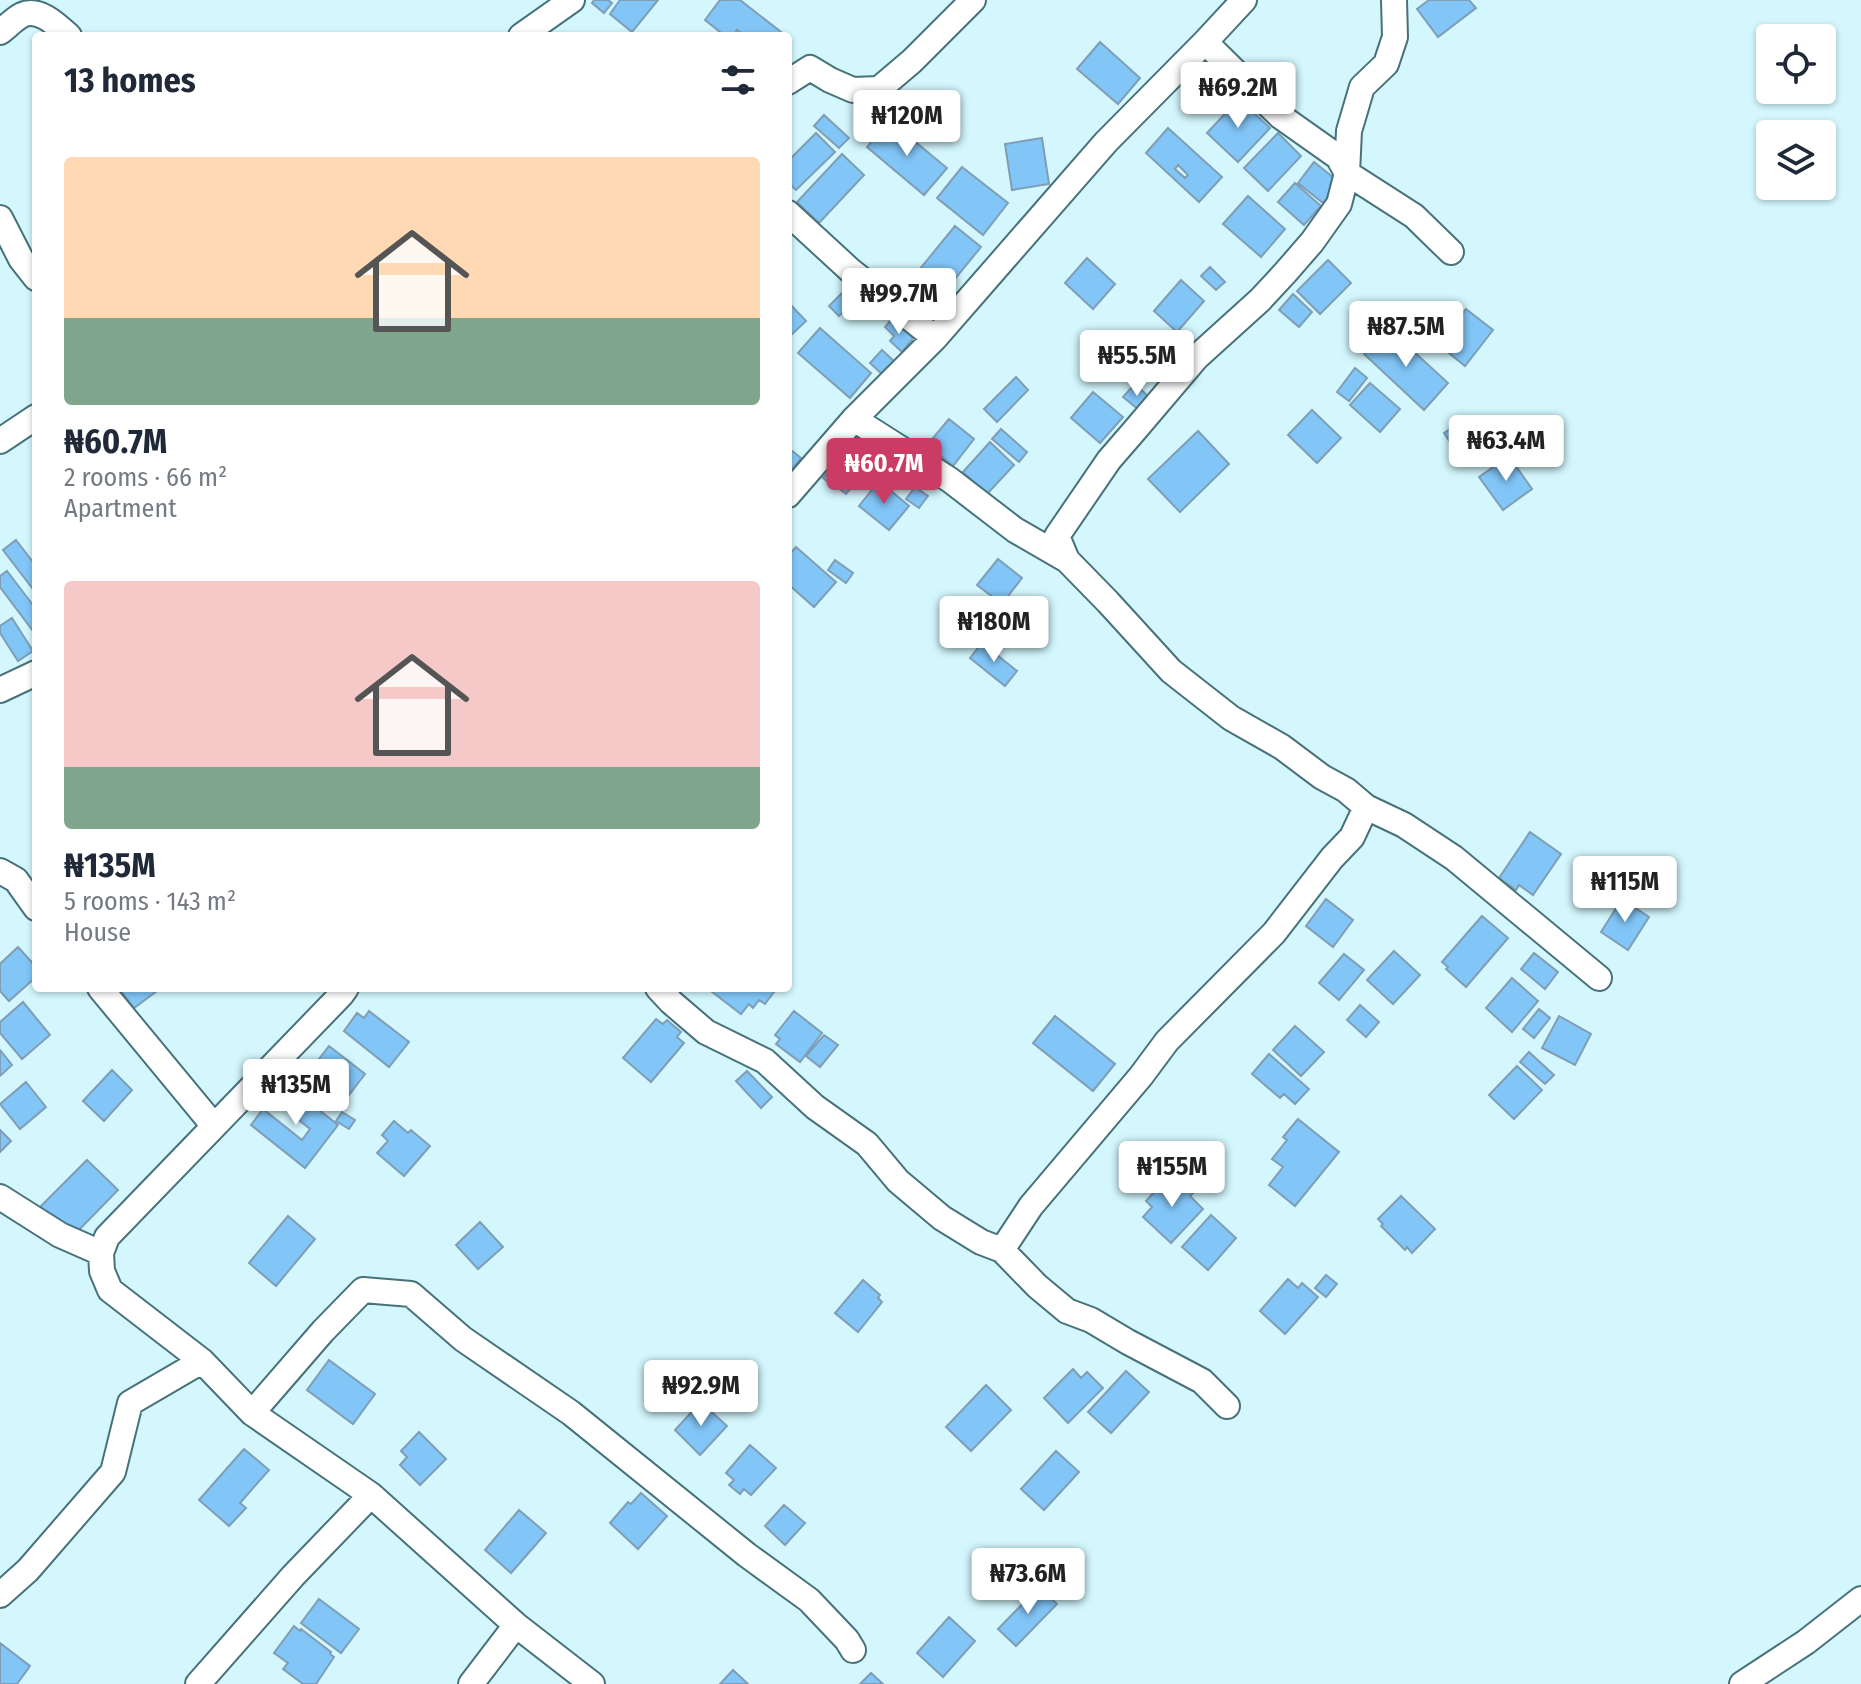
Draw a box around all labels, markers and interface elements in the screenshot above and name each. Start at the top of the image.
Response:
map controls [1756,24,1836,200]
button: locate [1756,24,1836,104]
icon: filters [716,58,760,102]
text: 13 homes [64,60,196,101]
pin: ₦69.2M [1173,62,1303,130]
text: ₦69.2M [1199,72,1277,103]
pin: ₦120M [851,90,963,158]
text: ₦120M [871,100,943,131]
button: layers [1756,120,1836,200]
icon: home [340,209,484,353]
pin: ₦99.7M [834,268,964,336]
text: ₦99.7M [860,278,938,309]
pin: ₦87.5M [1341,301,1471,369]
text: ₦87.5M [1367,311,1445,342]
pin: ₦55.5M [1072,330,1202,398]
text: ₦55.5M [1098,340,1176,371]
pin: ₦63.4M [1441,415,1571,483]
text: ₦60.7M [64,421,167,462]
text: ₦63.4M [1467,425,1545,456]
pin: ₦60.7M [819,438,949,506]
text: ₦60.7M [845,448,923,479]
text: 2 rooms · 66 m² [64,462,227,493]
text: Apartment [64,493,177,524]
pin: ₦180M [938,596,1050,664]
text: ₦180M [958,606,1030,637]
icon: home [340,633,484,777]
text: ₦135M [64,845,156,886]
pin: ₦115M [1569,856,1681,924]
text: ₦115M [1591,866,1659,897]
text: 5 rooms · 143 m² [64,886,236,917]
text: House [64,917,131,948]
pin: ₦135M [240,1059,352,1127]
text: ₦135M [261,1069,331,1100]
pin: ₦155M [1116,1141,1228,1209]
text: ₦155M [1137,1151,1207,1182]
pin: ₦92.9M [636,1360,766,1428]
text: ₦92.9M [662,1370,740,1401]
pin: ₦73.6M [963,1548,1093,1616]
text: ₦73.6M [990,1558,1066,1589]

